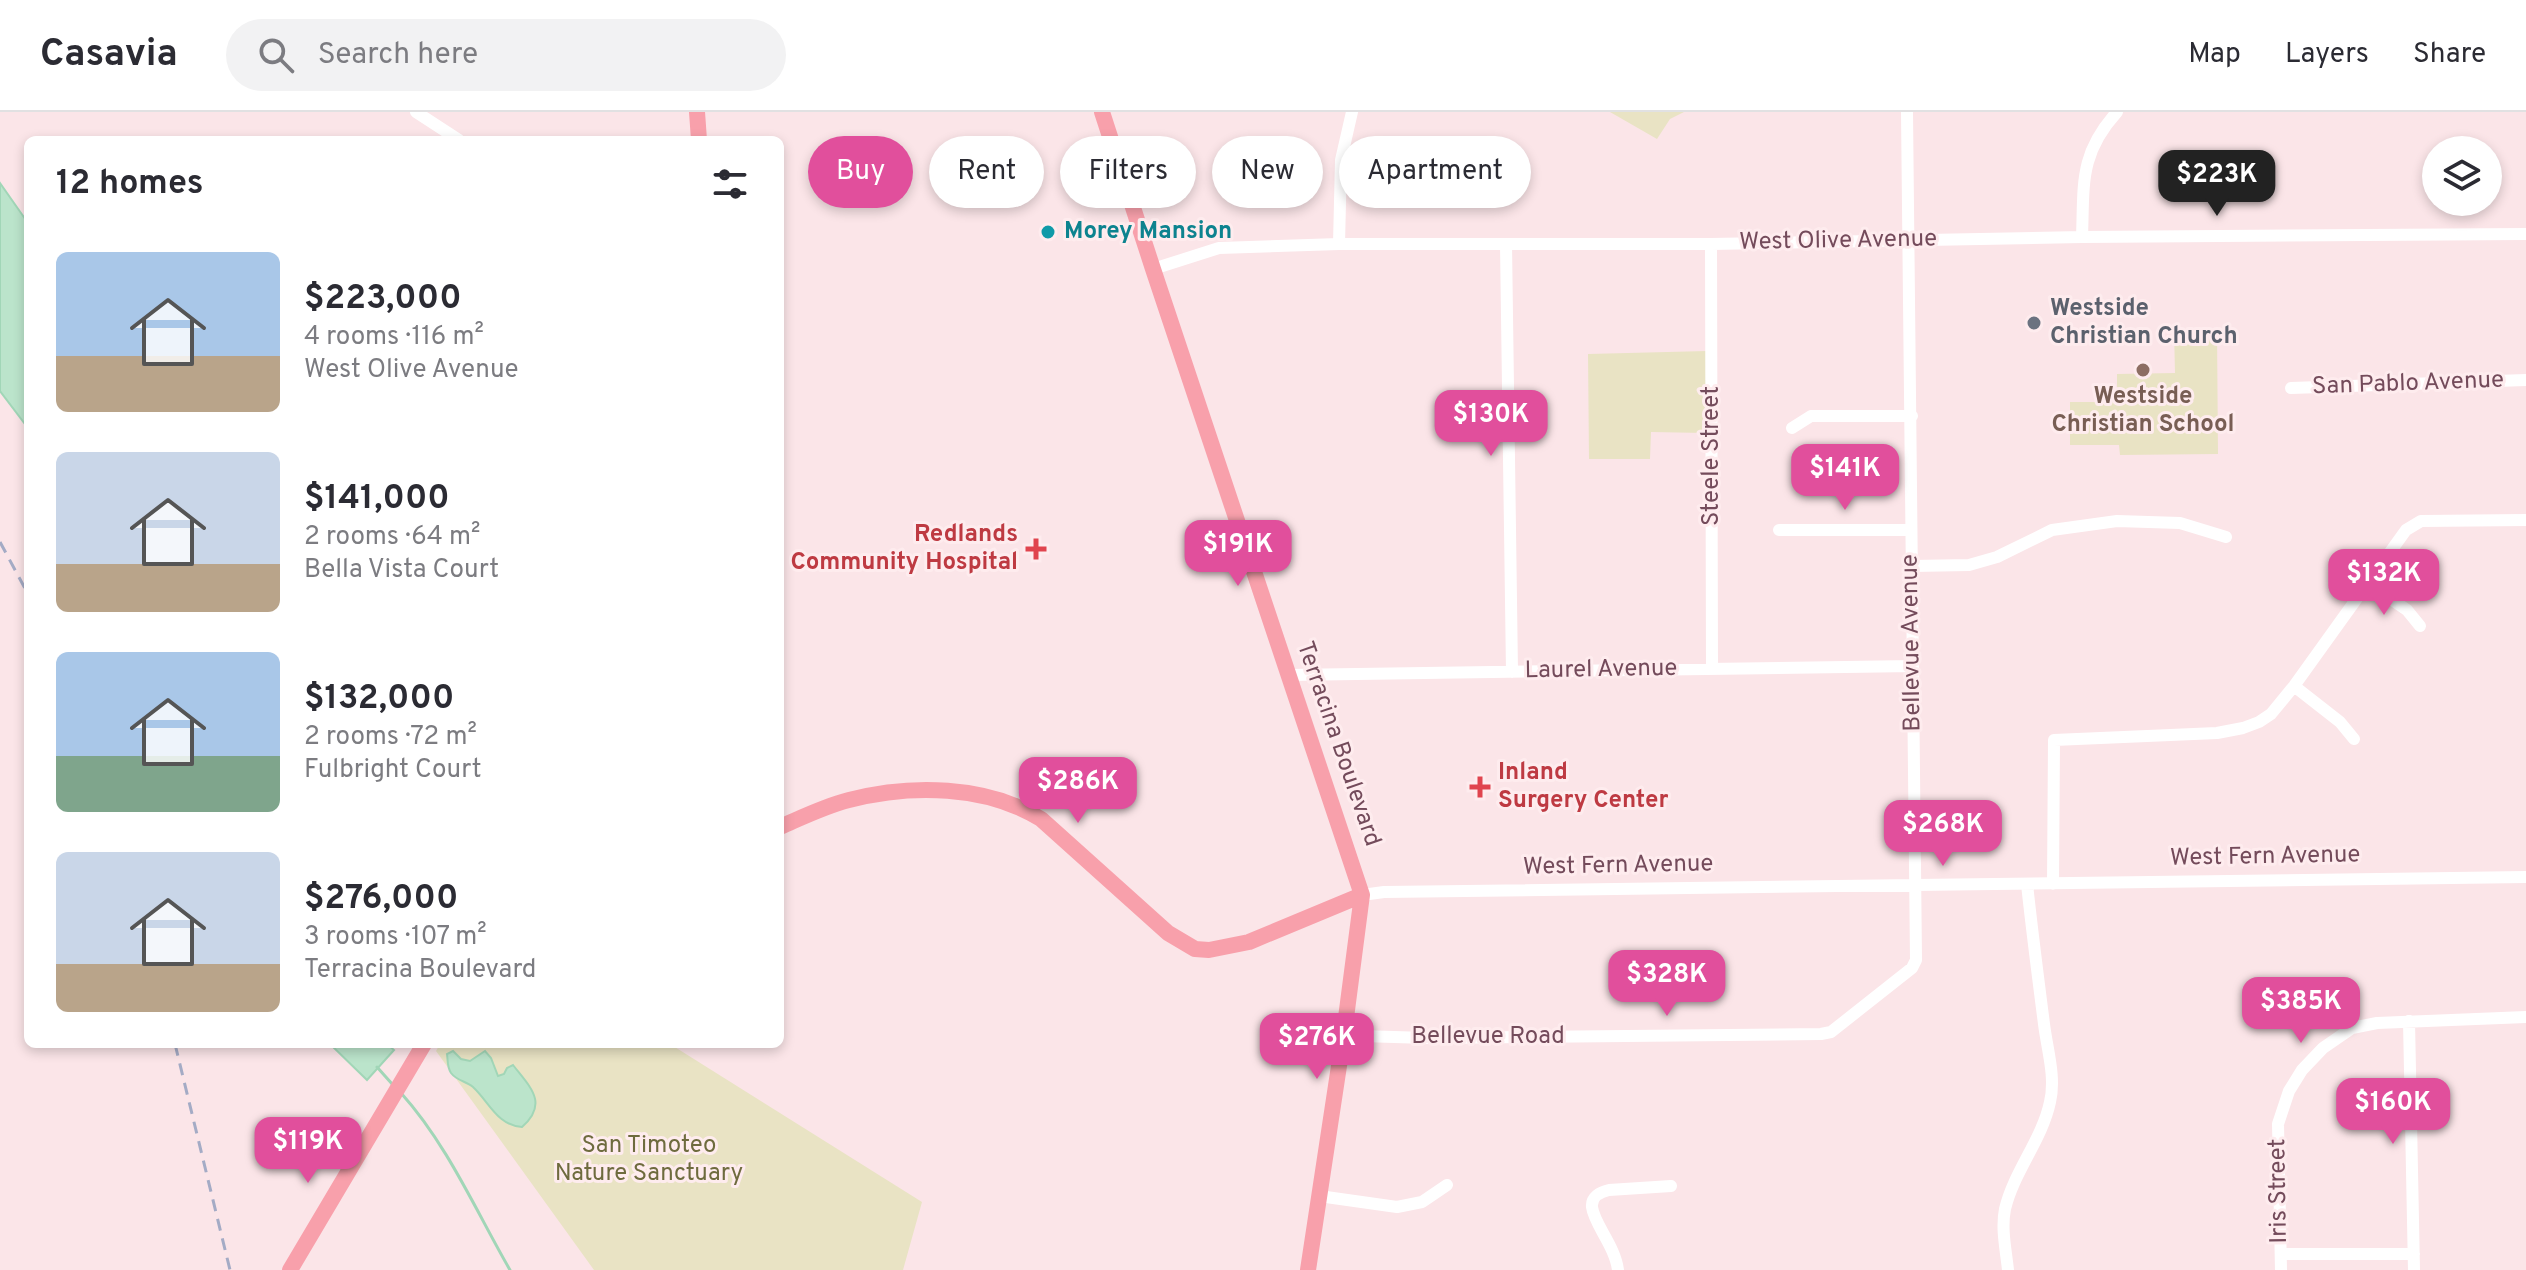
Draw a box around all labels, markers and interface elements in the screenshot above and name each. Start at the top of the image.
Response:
search box [226,19,786,91]
text: Casavia [40,31,178,80]
icon: search [254,33,298,77]
text: Search here [318,37,478,74]
text: Map [2188,37,2241,73]
text: Layers [2285,37,2369,73]
text: Share [2413,37,2486,73]
chip: Buy [808,136,913,208]
chip: Rent [929,136,1044,208]
chip: Filters [1060,136,1196,208]
chip: New [1212,136,1323,208]
chip: Apartment [1339,136,1531,208]
map controls [2422,136,2502,216]
button: layers [2422,136,2502,216]
pin: $223K [2161,150,2273,218]
text: $223K [2176,159,2258,192]
icon: filters [708,162,752,206]
text: 12 homes [56,163,203,206]
place label: Morey Mansion [1064,217,1232,247]
marker: Morey Mansion [1039,223,1057,241]
street label: West Olive Avenue [1739,224,1937,258]
text: $223,000 [304,278,461,321]
icon: home [120,284,216,380]
place label: Westside Christian Church [2050,294,2238,352]
marker: Westside Christian Church [2025,314,2043,332]
text: 4 rooms · 116 m² [304,321,484,354]
text: West Olive Avenue [304,354,518,387]
marker: Westside Christian School [2134,361,2152,379]
street label: San Pablo Avenue [2312,366,2504,402]
place label: Westside Christian School [2051,382,2235,440]
street label: Steele Street [1697,386,1727,526]
pin: $130K [1435,390,1547,458]
text: $130K [1453,399,1529,432]
pin: $141K [1789,444,1901,512]
text: $141K [1809,453,1881,486]
text: $141,000 [304,478,450,521]
icon: home [120,484,216,580]
place label: Redlands Community Hospital [791,520,1018,578]
pin: $191K [1182,520,1294,588]
text: 2 rooms · 64 m² [304,521,480,554]
text: $191K [1203,529,1273,562]
marker: Redlands Community Hospital [1025,538,1047,560]
pin: $132K [2328,549,2440,617]
text: Bella Vista Court [304,554,499,587]
street label: Bellevue Avenue [1895,554,1929,732]
text: $132K [2346,558,2422,591]
street label: Terracina Boulevard [1289,638,1387,850]
street label: Laurel Avenue [1524,654,1678,686]
text: $132,000 [304,678,454,721]
icon: home [120,684,216,780]
text: 2 rooms · 72 m² [304,721,477,754]
text: Fulbright Court [304,754,482,787]
pin: $286K [1022,757,1134,825]
place label: Inland Surgery Center [1498,758,1669,816]
text: $286K [1037,766,1119,799]
marker: Inland Surgery Center [1469,776,1491,798]
pin: $268K [1887,800,1999,868]
text: $268K [1902,809,1984,842]
street label: West Fern Avenue [2170,840,2360,874]
street label: West Fern Avenue [1523,849,1713,883]
text: $276,000 [304,878,458,921]
icon: home [120,884,216,980]
text: 3 rooms · 107 m² [304,921,487,954]
pin: $328K [1611,950,1723,1018]
text: Terracina Boulevard [304,954,536,987]
text: $328K [1626,959,1708,992]
pin: $385K [2245,977,2357,1045]
text: $385K [2260,986,2342,1019]
pin: $276K [1261,1013,1373,1081]
text: $276K [1278,1022,1356,1055]
street label: Bellevue Road [1411,1022,1565,1052]
pin: $160K [2337,1078,2449,1146]
text: $160K [2354,1087,2432,1120]
pin: $119K [252,1117,364,1185]
text: $119K [273,1126,343,1159]
park label: San Timoteo Nature Sanctuary [555,1131,743,1189]
street label: Iris Street [2263,1138,2295,1244]

